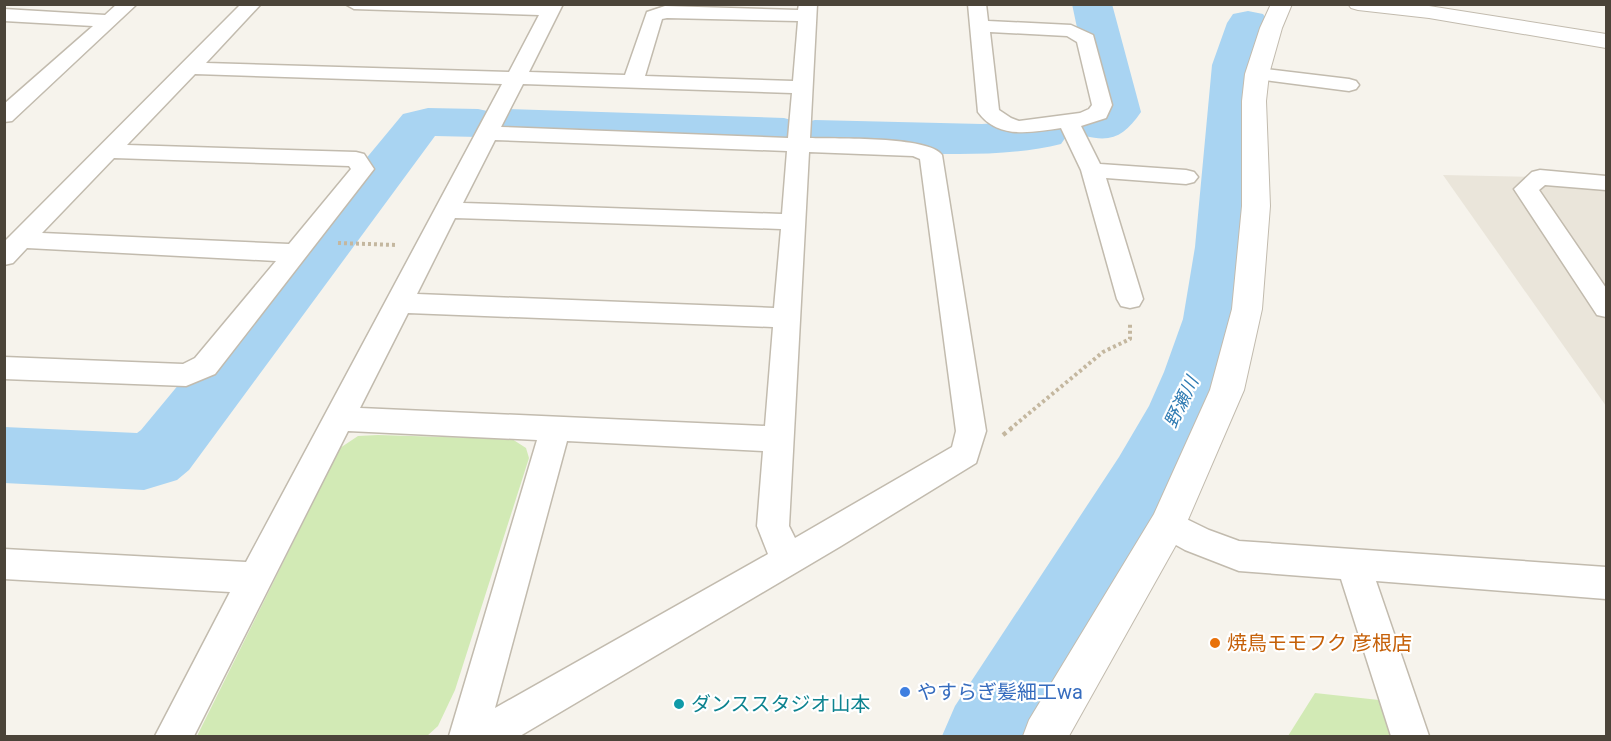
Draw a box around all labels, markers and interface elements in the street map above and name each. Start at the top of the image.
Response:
water label: 野瀬川 [1160,371,1203,431]
place label: 焼鳥モモフク 彦根店 [1227,631,1412,655]
marker: 焼鳥モモフク 彦根店 [1208,636,1222,650]
place label: やすらぎ髪細工wa [917,680,1083,704]
marker: やすらぎ髪細工wa [898,685,912,699]
place label: ダンススタジオ山本 [691,692,871,716]
marker: ダンススタジオ山本 [672,697,686,711]

